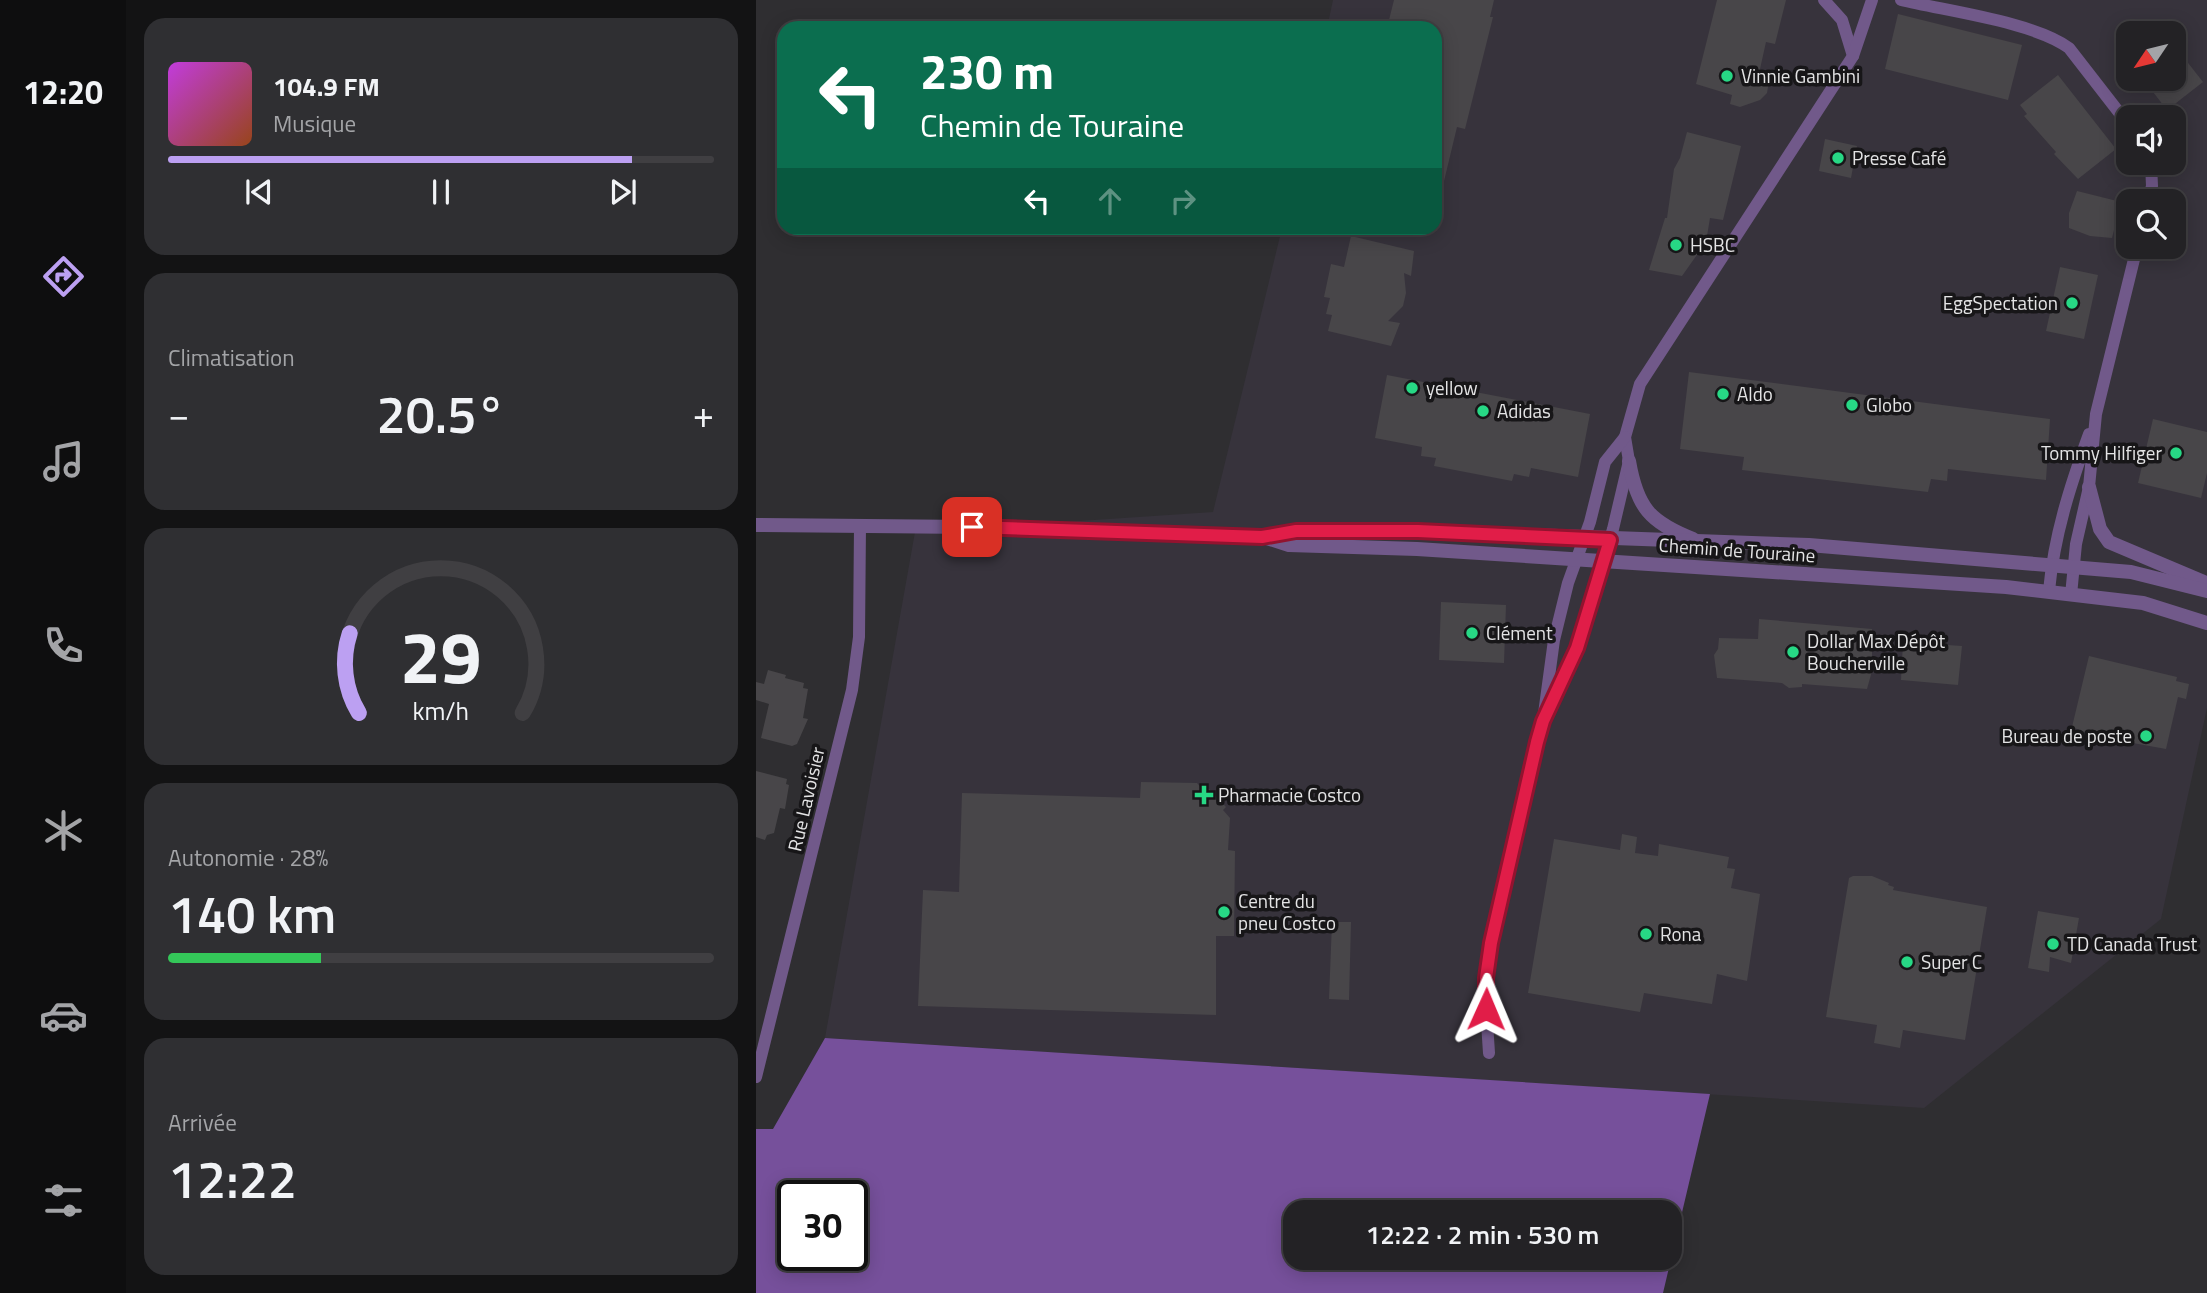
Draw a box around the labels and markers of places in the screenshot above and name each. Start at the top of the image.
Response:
place label: Vinnie Gambini [1741,61,1860,90]
marker: Vinnie Gambini [1719,68,1735,84]
place label: Presse Café [1852,143,1946,172]
marker: Presse Café [1830,150,1846,166]
place label: HSBC [1690,230,1735,259]
marker: HSBC [1668,237,1684,253]
place label: EggSpectation [1943,288,2058,317]
marker: EggSpectation [2064,295,2080,311]
place label: yellow [1426,373,1478,402]
place label: Aldo [1737,379,1773,408]
marker: yellow [1404,380,1420,396]
marker: Aldo [1715,386,1731,402]
place label: Globo [1866,390,1912,419]
place label: Adidas [1497,396,1551,425]
marker: Globo [1844,397,1860,413]
marker: Adidas [1475,403,1491,419]
place label: Tommy Hilfiger [2041,438,2162,467]
marker: Tommy Hilfiger [2168,445,2184,461]
pin [942,497,1002,557]
place label: Clément [1486,618,1553,647]
marker: Clément [1464,625,1480,641]
place label: Dollar Max Dépôt Boucherville [1807,626,1945,677]
marker: Dollar Max Dépôt Boucherville [1785,644,1801,660]
place label: Bureau de poste [2001,721,2132,750]
marker: Bureau de poste [2138,728,2154,744]
place label: Pharmacie Costco [1218,780,1361,809]
marker: Pharmacie Costco [1196,787,1212,803]
place label: Centre du pneu Costco [1238,886,1336,937]
marker: Centre du pneu Costco [1216,904,1232,920]
place label: Rona [1660,919,1702,948]
marker: Rona [1638,926,1654,942]
place label: TD Canada Trust [2067,929,2198,958]
marker: TD Canada Trust [2045,936,2061,952]
place label: Super C [1921,947,1982,976]
marker: Super C [1899,954,1915,970]

